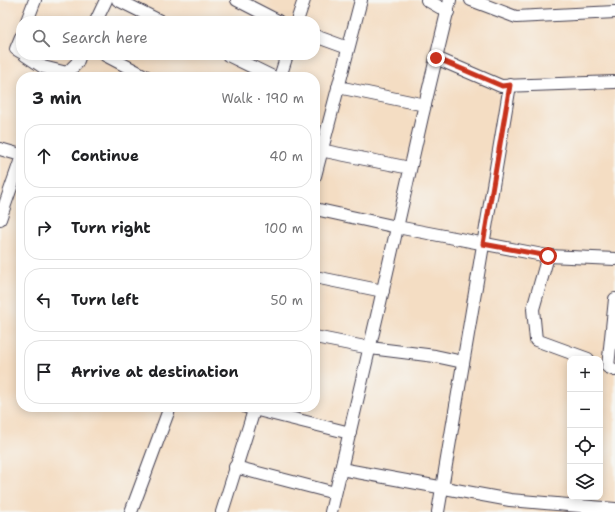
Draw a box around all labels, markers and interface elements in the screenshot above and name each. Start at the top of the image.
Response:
search box [16,16,320,60]
icon: search [30,27,52,49]
text: Search here [62,28,148,48]
route end [427,49,445,67]
text: 3 min [32,87,82,109]
text: Walk · 190 m [222,90,304,107]
icon: ahead [33,145,55,167]
text: Continue [71,146,139,166]
text: 40 m [269,148,303,165]
icon: right [33,217,55,239]
text: Turn right [71,218,151,238]
text: 100 m [264,220,303,237]
route start [539,247,557,265]
icon: left [33,289,55,311]
text: Turn left [71,290,139,310]
text: 50 m [270,292,303,309]
map controls [567,356,603,500]
button: + [567,356,603,392]
icon: arrive [33,361,55,383]
text: Arrive at destination [71,362,239,382]
button: − [567,392,603,428]
button: locate [567,428,603,464]
button: layers [567,464,603,500]

